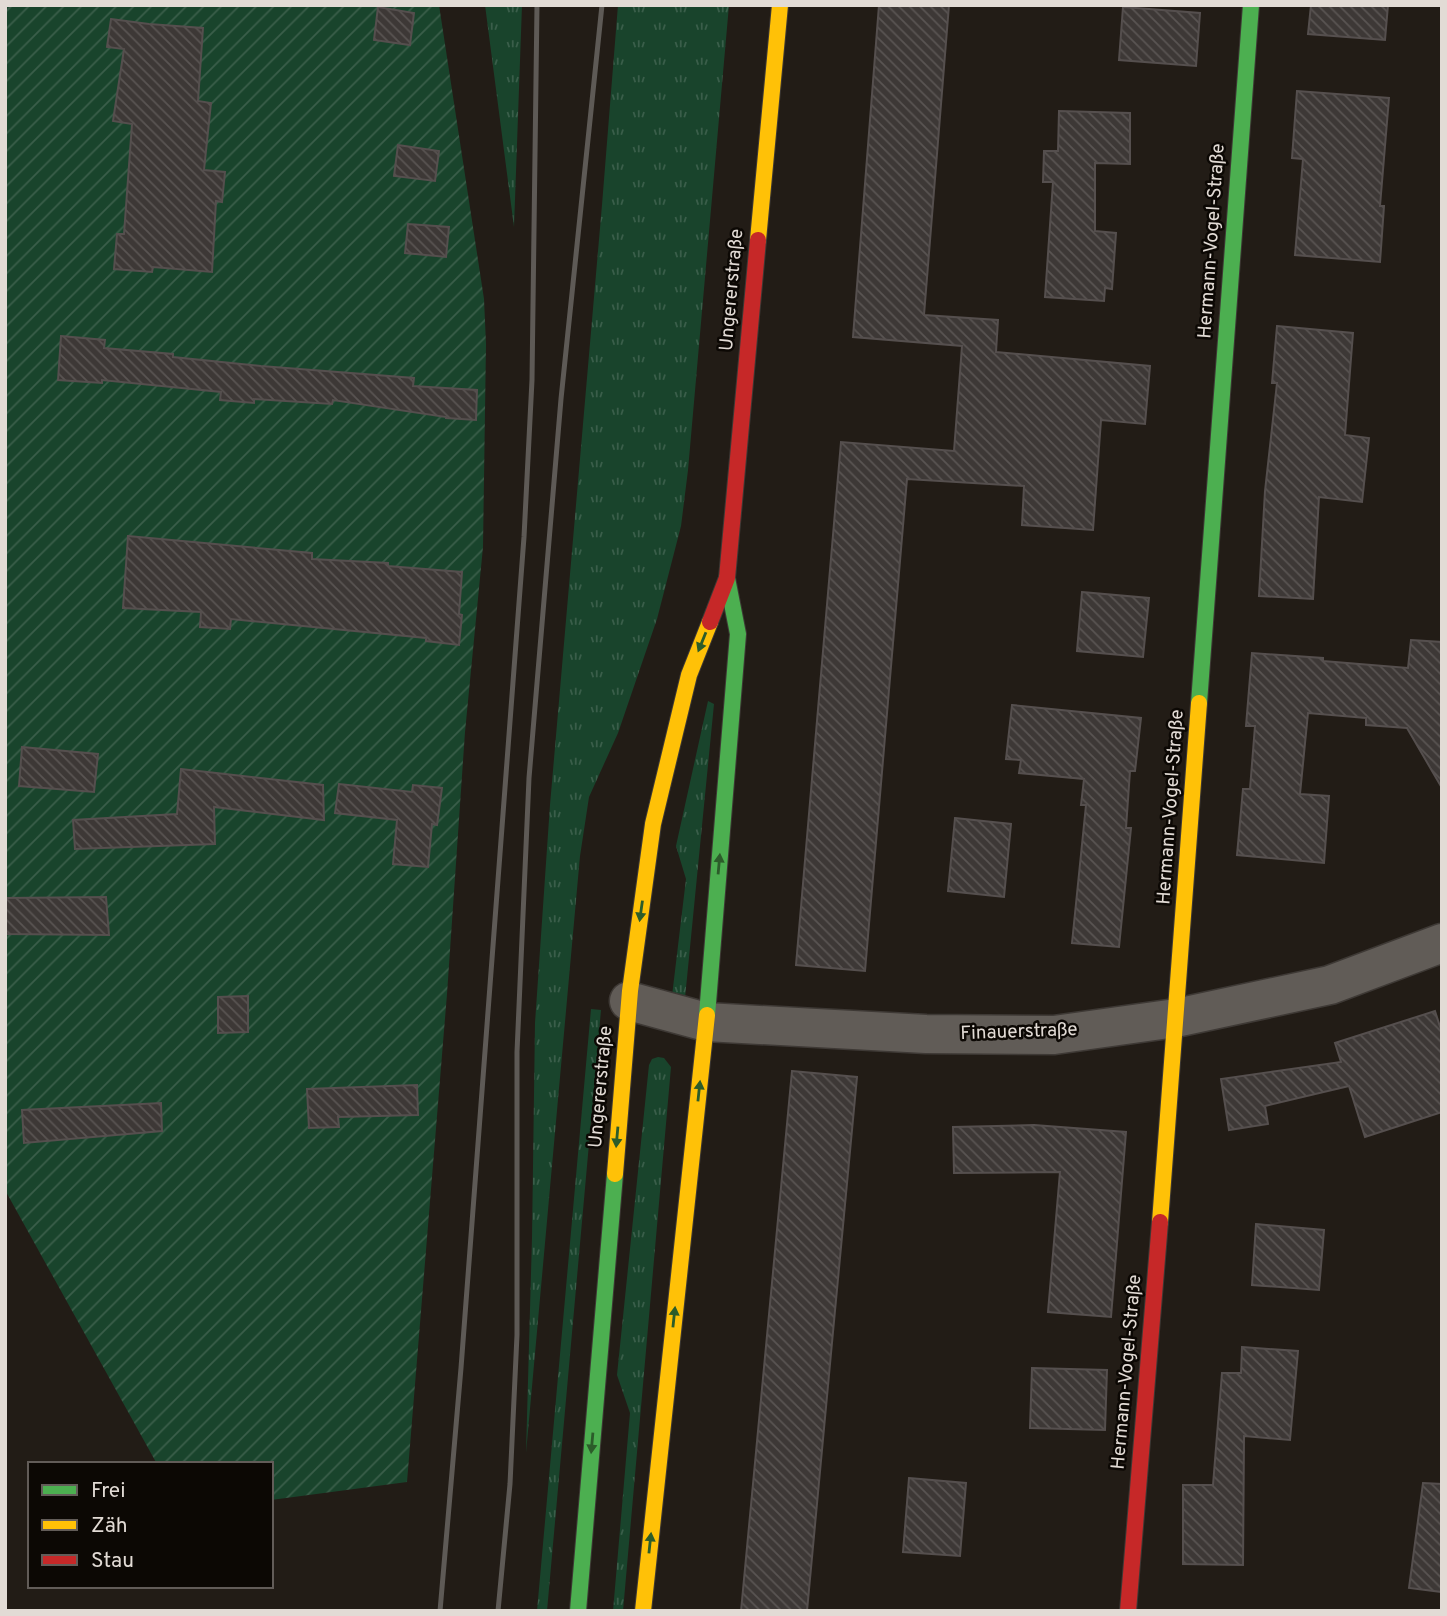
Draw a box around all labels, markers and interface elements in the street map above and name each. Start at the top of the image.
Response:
street label: Hermann-Vogel-Straße [1193,143,1231,339]
street label: Ungererstraße [715,228,749,352]
one-way arrow [696,631,707,652]
street label: Hermann-Vogel-Straße [1152,709,1190,905]
one-way arrow [714,853,725,875]
one-way arrow [635,900,646,922]
street label: Finauerstraße [960,1018,1078,1046]
street label: Ungererstraße [584,1025,618,1149]
one-way arrow [693,1079,704,1101]
one-way arrow [611,1126,622,1148]
street label: Hermann-Vogel-Straße [1107,1273,1147,1471]
one-way arrow [669,1306,680,1328]
one-way arrow [586,1432,597,1454]
legend [28,1462,273,1588]
text: Frei [91,1478,126,1505]
text: Zäh [91,1513,128,1540]
one-way arrow [645,1532,656,1554]
text: Stau [91,1548,134,1575]

